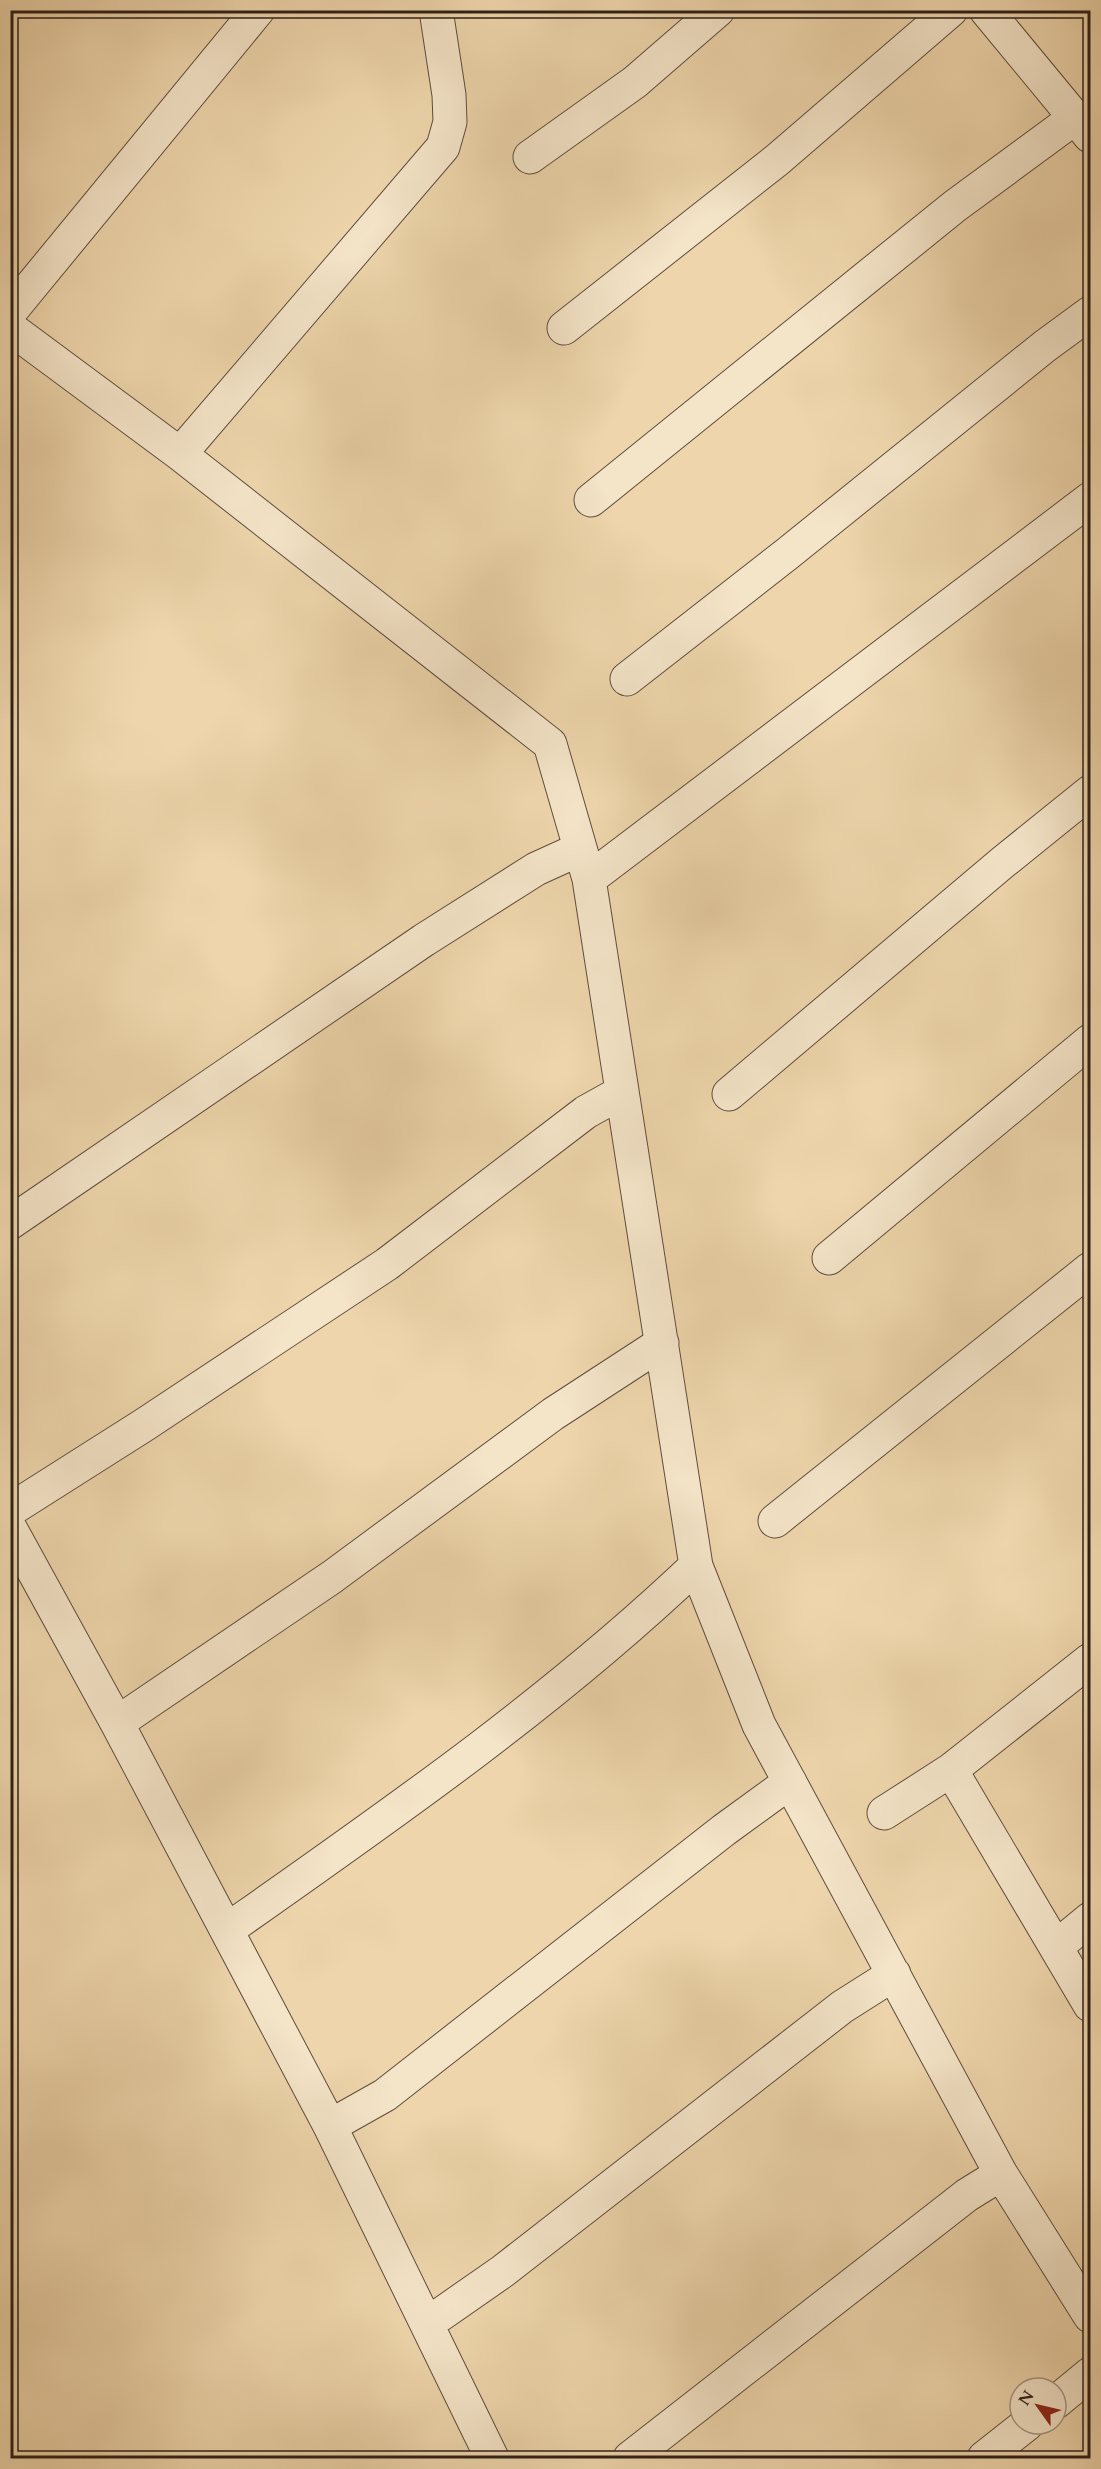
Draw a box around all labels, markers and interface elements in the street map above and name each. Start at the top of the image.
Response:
north arrow [1008,2376,1068,2436]
text: N [1013,2386,1039,2410]

